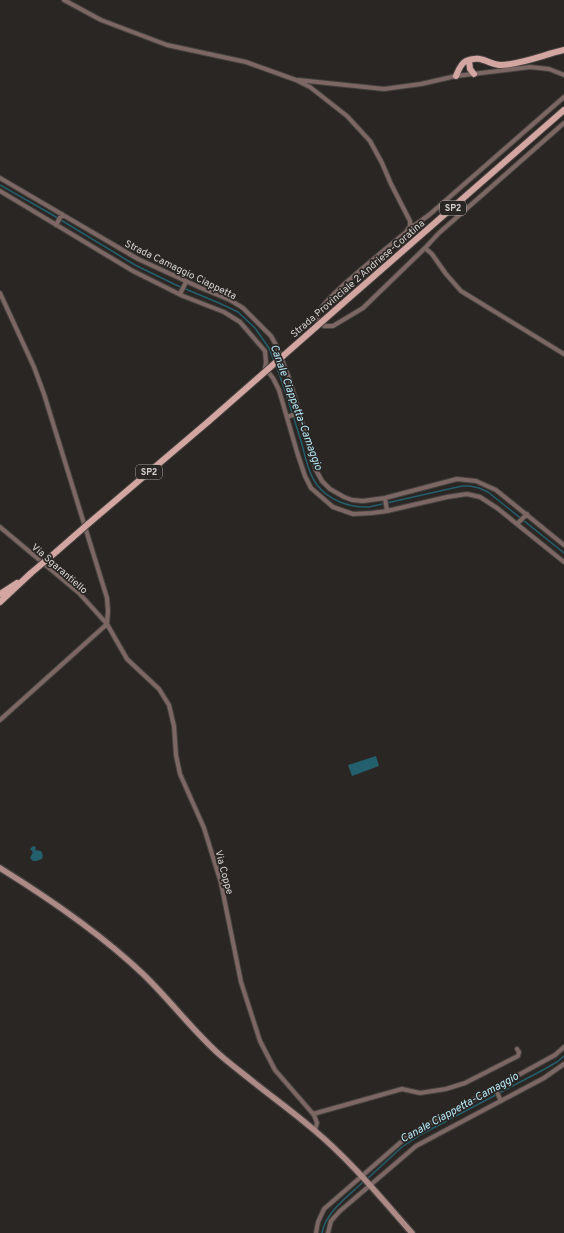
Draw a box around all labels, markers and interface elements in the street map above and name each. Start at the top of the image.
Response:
road number: SP2 [440,201,466,215]
street label: Strada Provinciale 2 Andriese-Coratina [288,217,428,341]
street label: Strada Camaggio Ciappetta [122,238,238,303]
water label: Canale Ciappetta-Camaggio [267,342,325,472]
road number: SP2 [136,465,162,479]
street label: Via Sgarantiello [28,541,90,597]
street label: Via Coppe [211,849,236,896]
water label: Canale Ciappetta-Camaggio [398,1069,521,1146]

